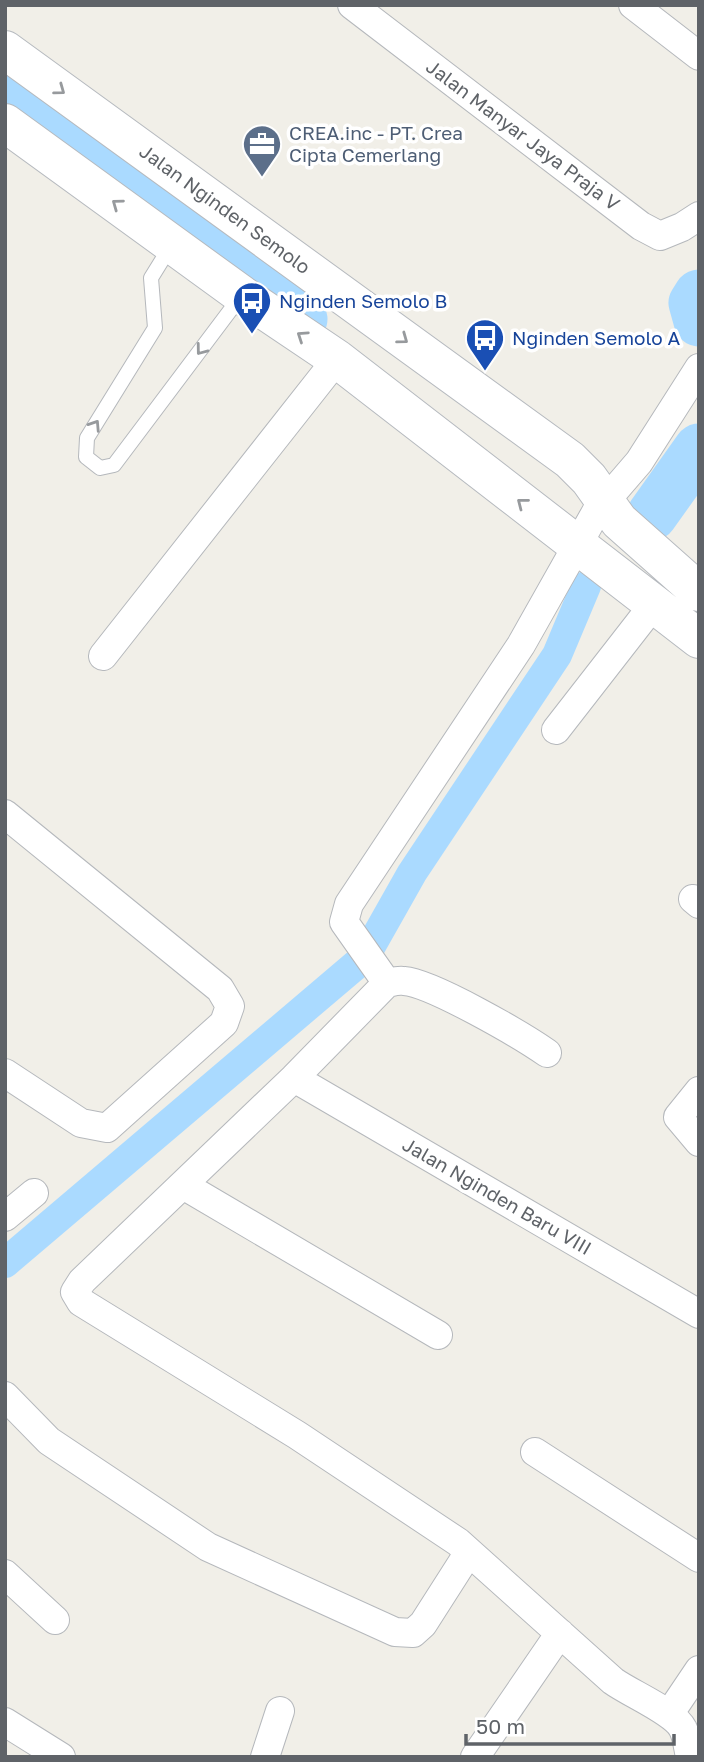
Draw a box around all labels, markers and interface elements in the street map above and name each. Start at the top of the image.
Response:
street label: Jalan Manyar Jaya Praja V [422,54,625,215]
one-way arrow [53,82,65,94]
place label: CREA.inc - PT. Crea Cipta Cemerlang [289,121,463,166]
office icon: CREA.inc - PT. Crea Cipta Cemerlang [241,123,283,178]
street label: Jalan Nginden Semolo [136,139,315,278]
one-way arrow [112,200,125,212]
bus stop icon: Nginden Semolo B [231,280,273,335]
place label: Nginden Semolo B [279,289,447,312]
bus stop icon: Nginden Semolo A [464,317,506,372]
place label: Nginden Semolo A [512,326,680,349]
one-way arrow [297,331,310,344]
one-way arrow [395,331,408,343]
one-way arrow [196,342,209,355]
one-way arrow [87,420,100,433]
one-way arrow [518,498,530,511]
street label: Jalan Nginden Baru VIII [399,1132,596,1259]
scale bar [466,1702,674,1746]
text: 50 m [476,1713,525,1739]

